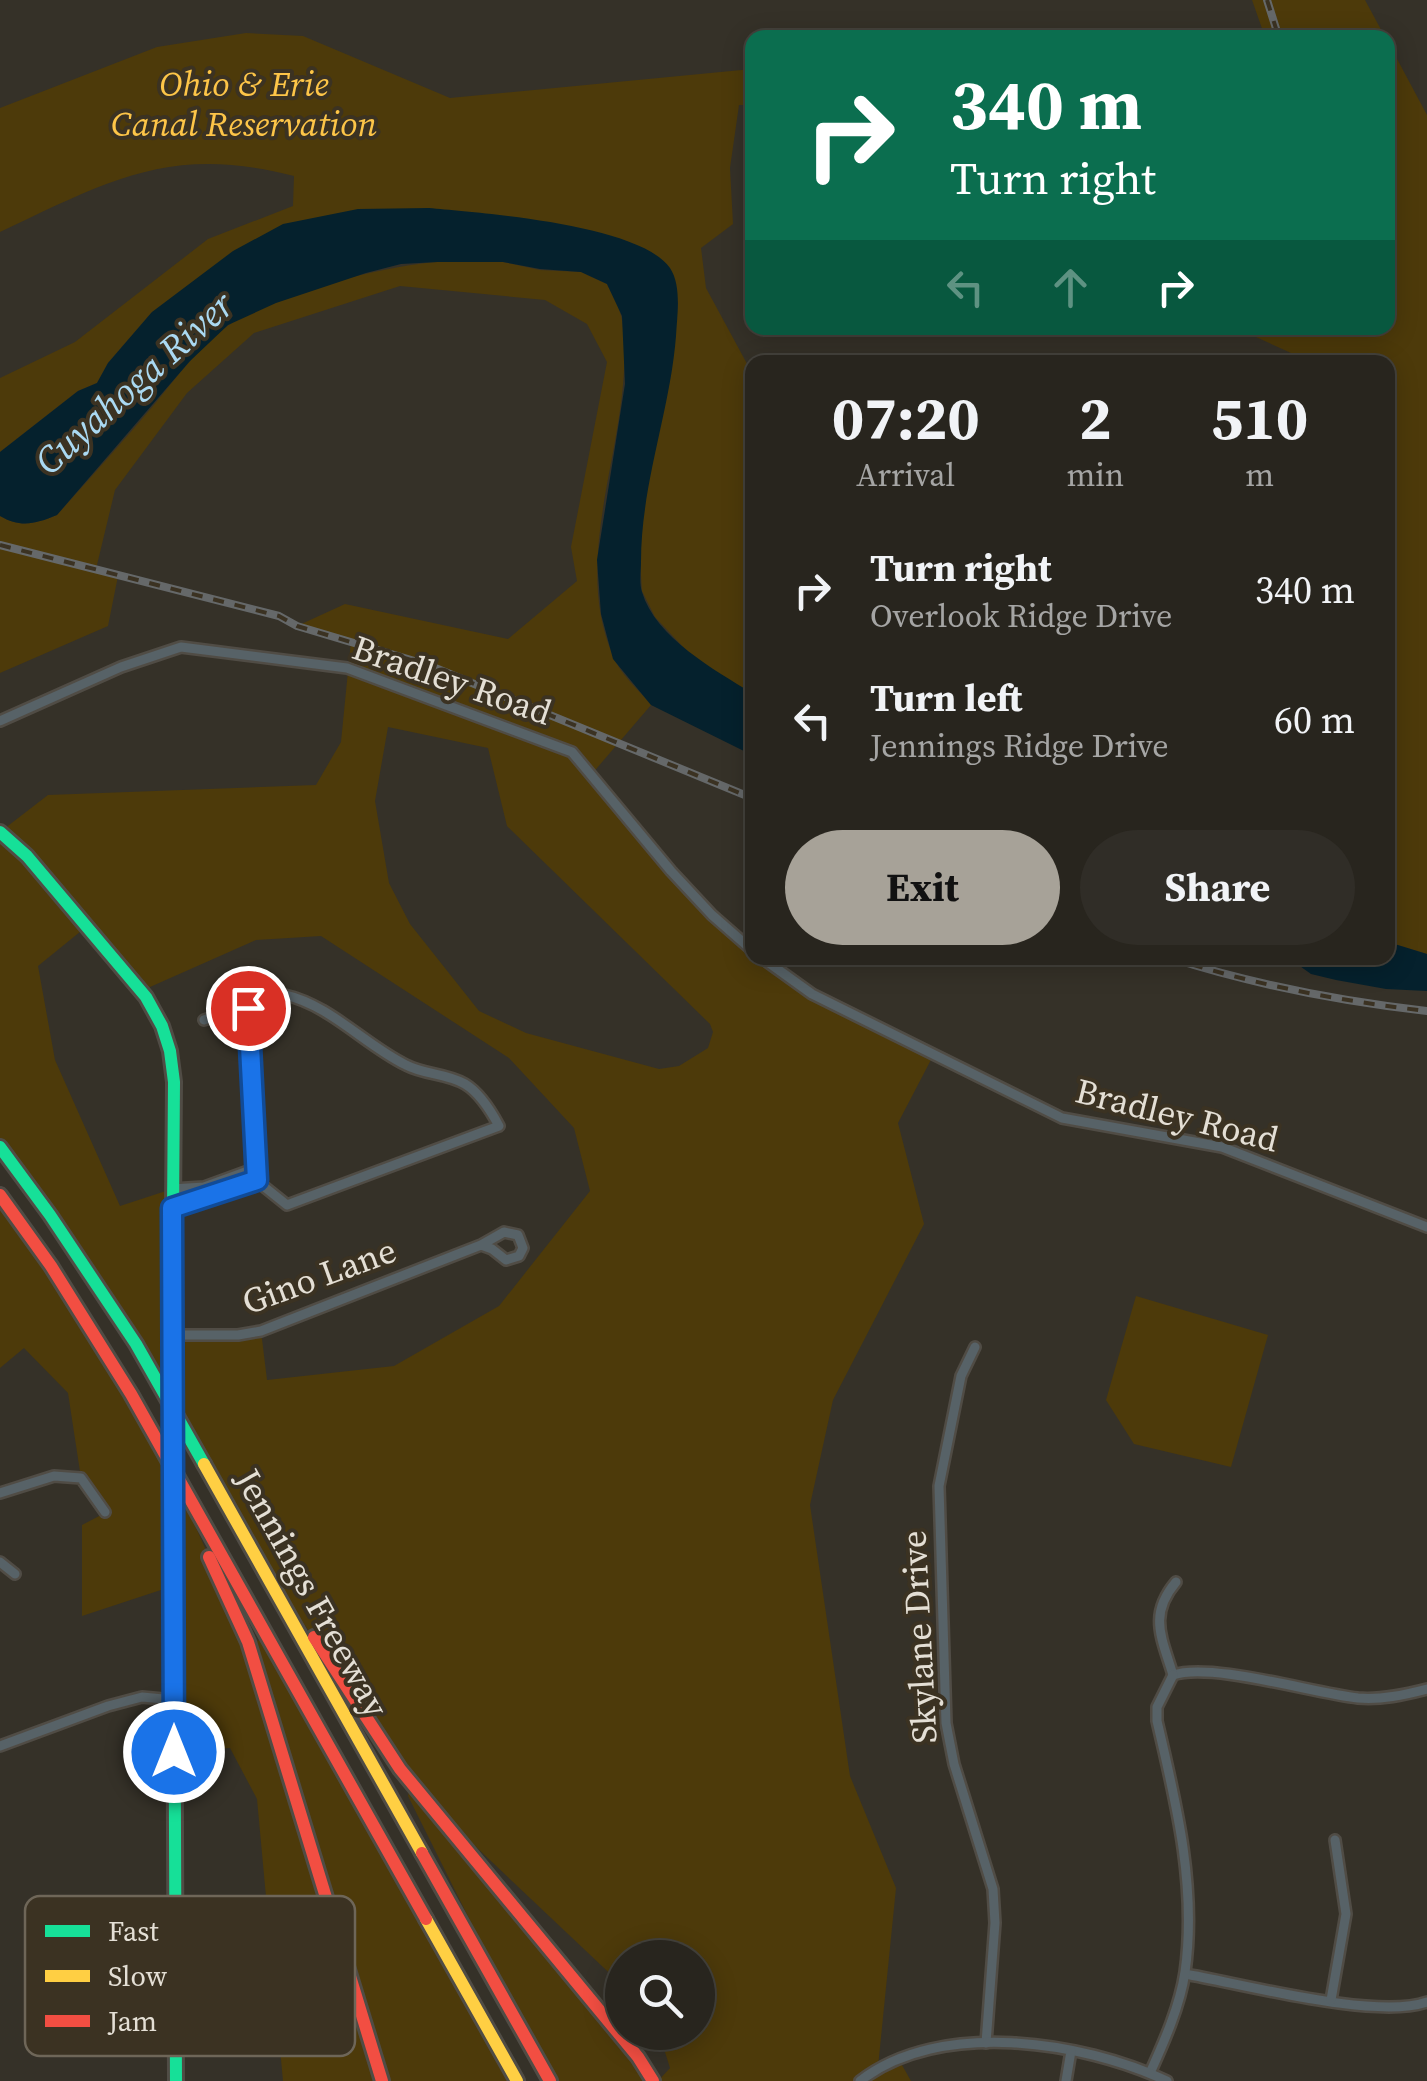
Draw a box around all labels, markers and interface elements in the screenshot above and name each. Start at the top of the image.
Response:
text: 340 m [950,56,1142,152]
park label: Ohio & Erie Canal Reservation [111,60,377,148]
icon: right [785,70,915,200]
text: Turn right [950,147,1156,209]
icon: left [938,260,993,315]
icon: ahead [1043,260,1098,315]
icon: right [1148,260,1203,315]
water label: Cuyahoga River [23,278,246,486]
text: 07:20 [832,377,980,459]
text: 2 [1079,377,1112,459]
text: 510 [1211,377,1308,459]
text: Arrival [856,453,955,497]
text: min [1066,453,1124,497]
text: m [1245,453,1274,497]
text: Turn right [870,542,1052,594]
icon: right [785,563,840,618]
text: 340 m [1255,564,1355,616]
text: Overlook Ridge Drive [870,594,1172,638]
street label: Bradley Road [346,624,558,737]
text: Turn left [870,672,1022,724]
icon: left [785,693,840,748]
text: 60 m [1274,694,1355,746]
text: Jennings Ridge Drive [870,724,1169,768]
button: Exit [785,830,1060,945]
button: Share [1080,830,1355,945]
pin [206,966,291,1051]
icon: arrive [221,981,276,1036]
street label: Bradley Road [1071,1067,1284,1163]
street label: Gino Lane [235,1226,403,1326]
street label: Jennings Freeway [223,1459,400,1726]
street label: Skylane Drive [889,1529,949,1745]
position arrow [122,1700,226,1804]
legend [25,1896,355,2056]
text: Fast [108,1912,159,1950]
map controls [605,1940,715,2050]
button: search [605,1940,715,2050]
text: Slow [108,1957,168,1995]
text: Jam [107,2002,157,2040]

